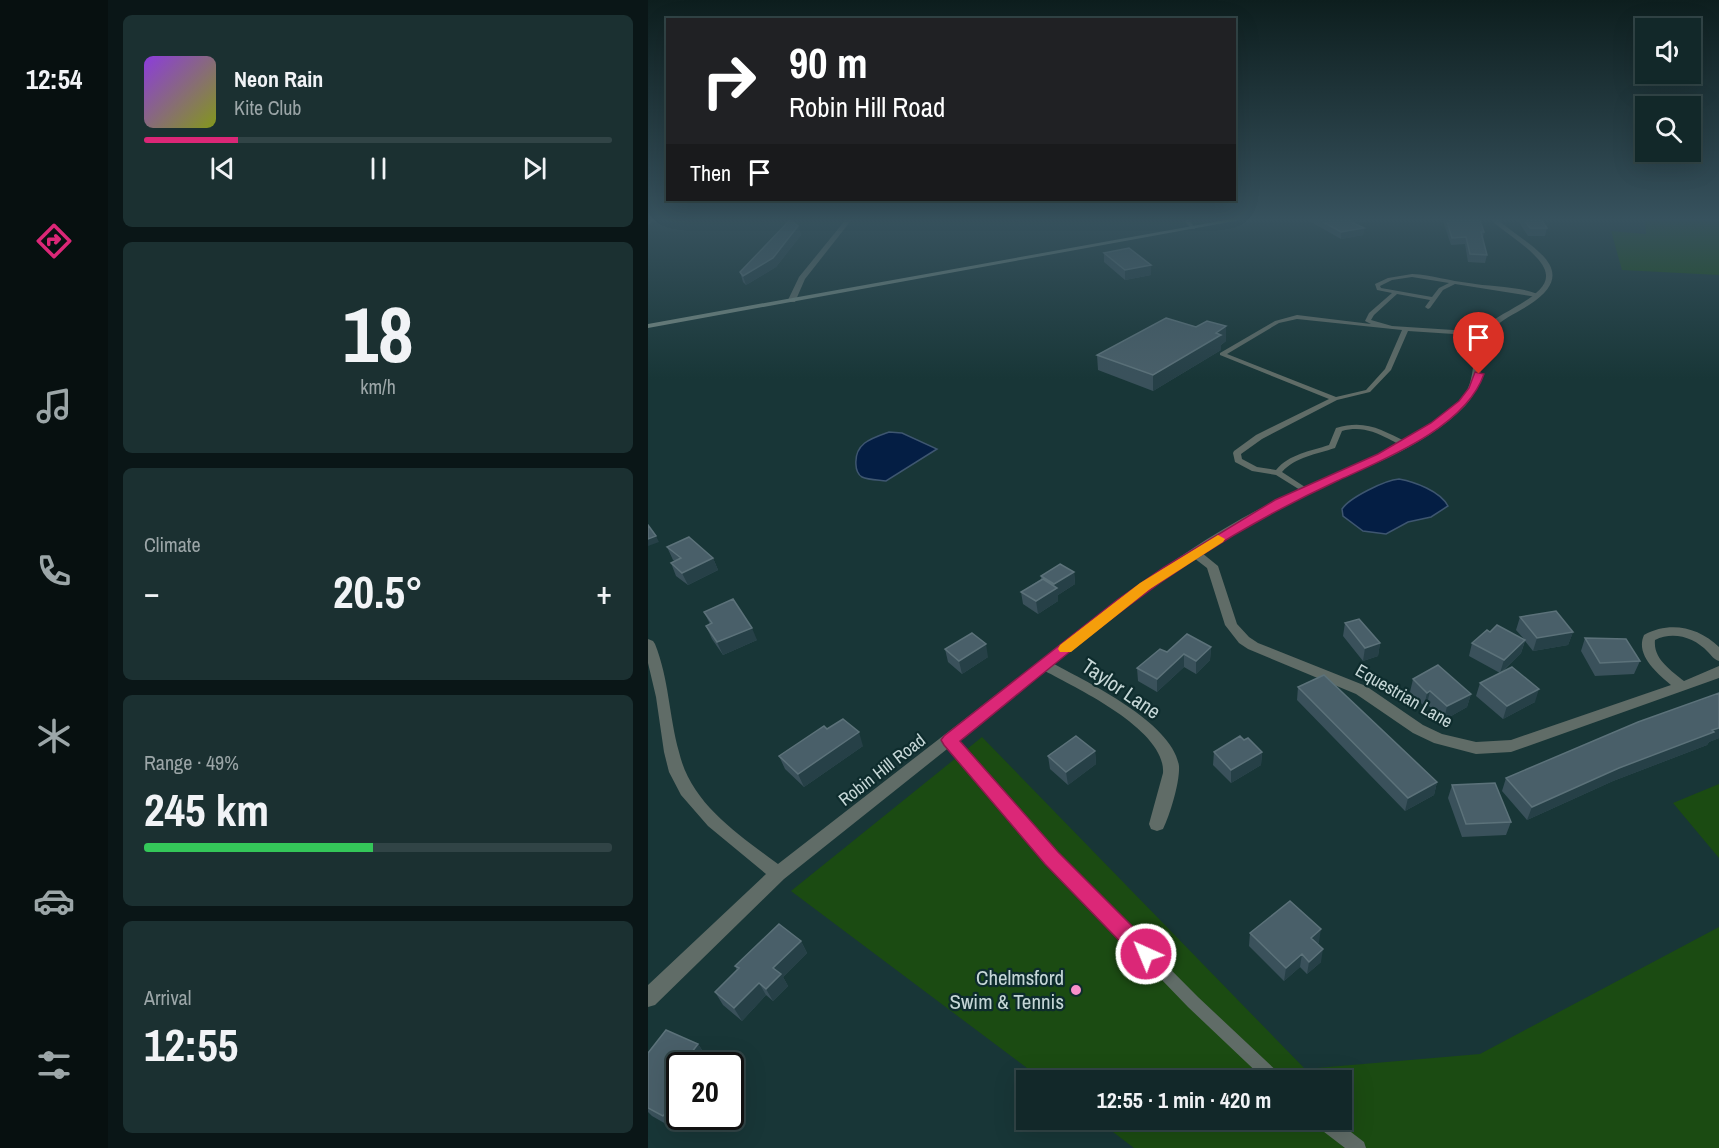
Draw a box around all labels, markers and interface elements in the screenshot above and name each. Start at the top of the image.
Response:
map controls [1635,18,1701,162]
button: sound [1635,18,1701,84]
text: 90 m [789,35,868,91]
icon: right [690,42,768,120]
text: 12:54 [26,61,82,97]
text: Neon Rain [234,64,323,94]
text: Robin Hill Road [789,89,945,125]
text: Kite Club [234,94,301,121]
button: search [1635,96,1701,162]
icon: previous [206,152,239,185]
icon: pause [362,152,395,185]
icon: next [518,152,551,185]
icon: arrive [743,156,776,189]
text: Then [690,158,731,188]
icon: directions [33,220,75,262]
text: 18 [342,281,414,386]
pin [1453,312,1504,374]
icon: arrive [1462,321,1495,354]
text: km/h [360,373,396,400]
icon: music [33,385,75,427]
text: Climate [144,531,201,558]
icon: phone [33,550,75,592]
text: 20.5° [333,561,423,622]
text: − [144,570,160,614]
text: + [596,570,612,614]
street label: Taylor Lane [1076,652,1166,726]
street label: Equestrian Lane [1351,658,1457,733]
icon: climate [33,715,75,757]
street label: Robin Hill Road [833,728,930,812]
text: Range · 49% [144,749,239,776]
text: 245 km [144,779,269,840]
icon: car [33,880,75,922]
position arrow [1114,922,1178,986]
place label: Chelmsford Swim & Tennis [949,963,1064,1016]
marker: Chelmsford Swim & Tennis [1069,983,1083,997]
text: Arrival [144,984,191,1011]
text: 12:55 [144,1014,238,1075]
icon: filters [33,1044,75,1086]
speed limit sign: 20 [666,1052,744,1130]
text: 12:55 · 1 min · 420 m [1097,1085,1271,1115]

